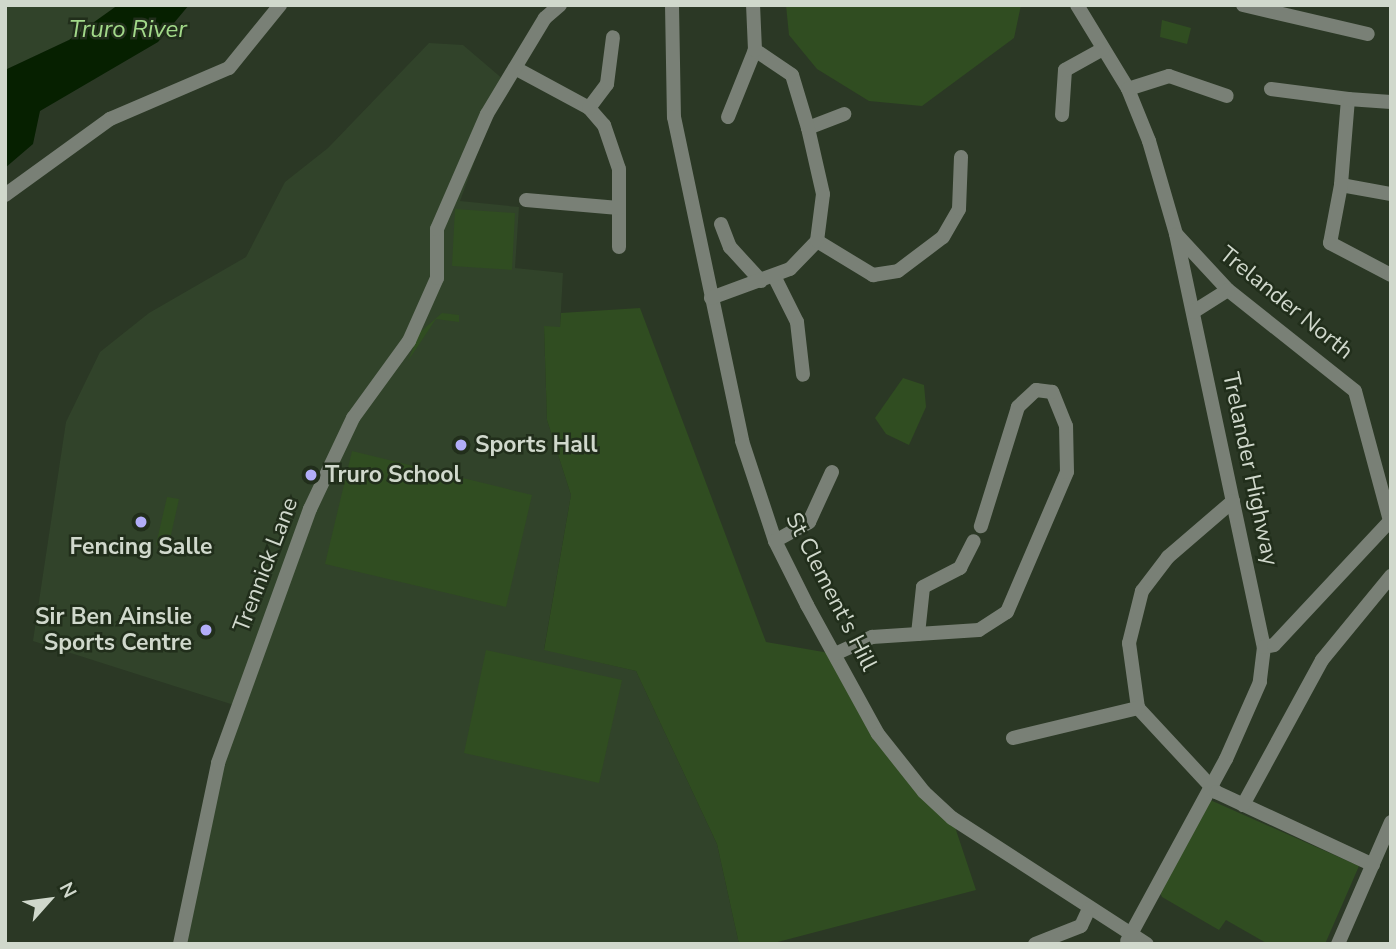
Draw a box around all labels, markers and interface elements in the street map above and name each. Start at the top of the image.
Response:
water label: Truro River [69,16,187,44]
street label: Trelander North [1214,241,1358,365]
street label: Trelander Highway [1216,370,1284,568]
place label: Sports Hall [475,431,598,459]
marker: Sports Hall [453,437,469,453]
place label: Truro School [325,461,461,489]
marker: Truro School [303,467,319,483]
street label: Trennick Lane [228,494,304,636]
street label: St Clement's Hill [779,508,883,676]
marker: Fencing Salle [133,514,149,530]
place label: Fencing Salle [70,533,212,561]
place label: Sir Ben Ainslie Sports Centre [35,603,192,657]
marker: Sir Ben Ainslie Sports Centre [198,622,214,638]
north arrow [14,865,84,935]
text: N [53,878,82,903]

